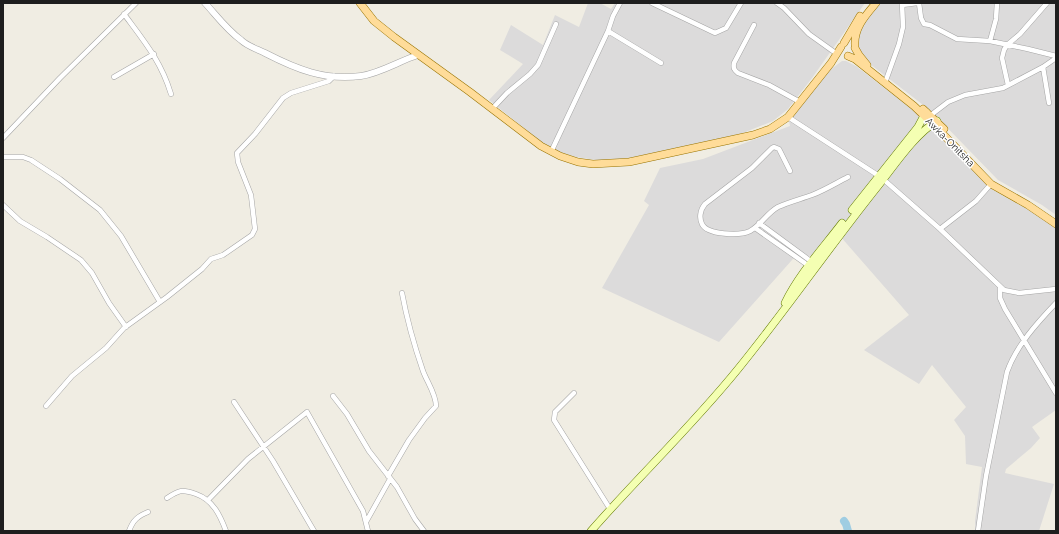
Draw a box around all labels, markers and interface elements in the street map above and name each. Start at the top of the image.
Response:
street label: Awka-Onitsha [923,115,977,169]

